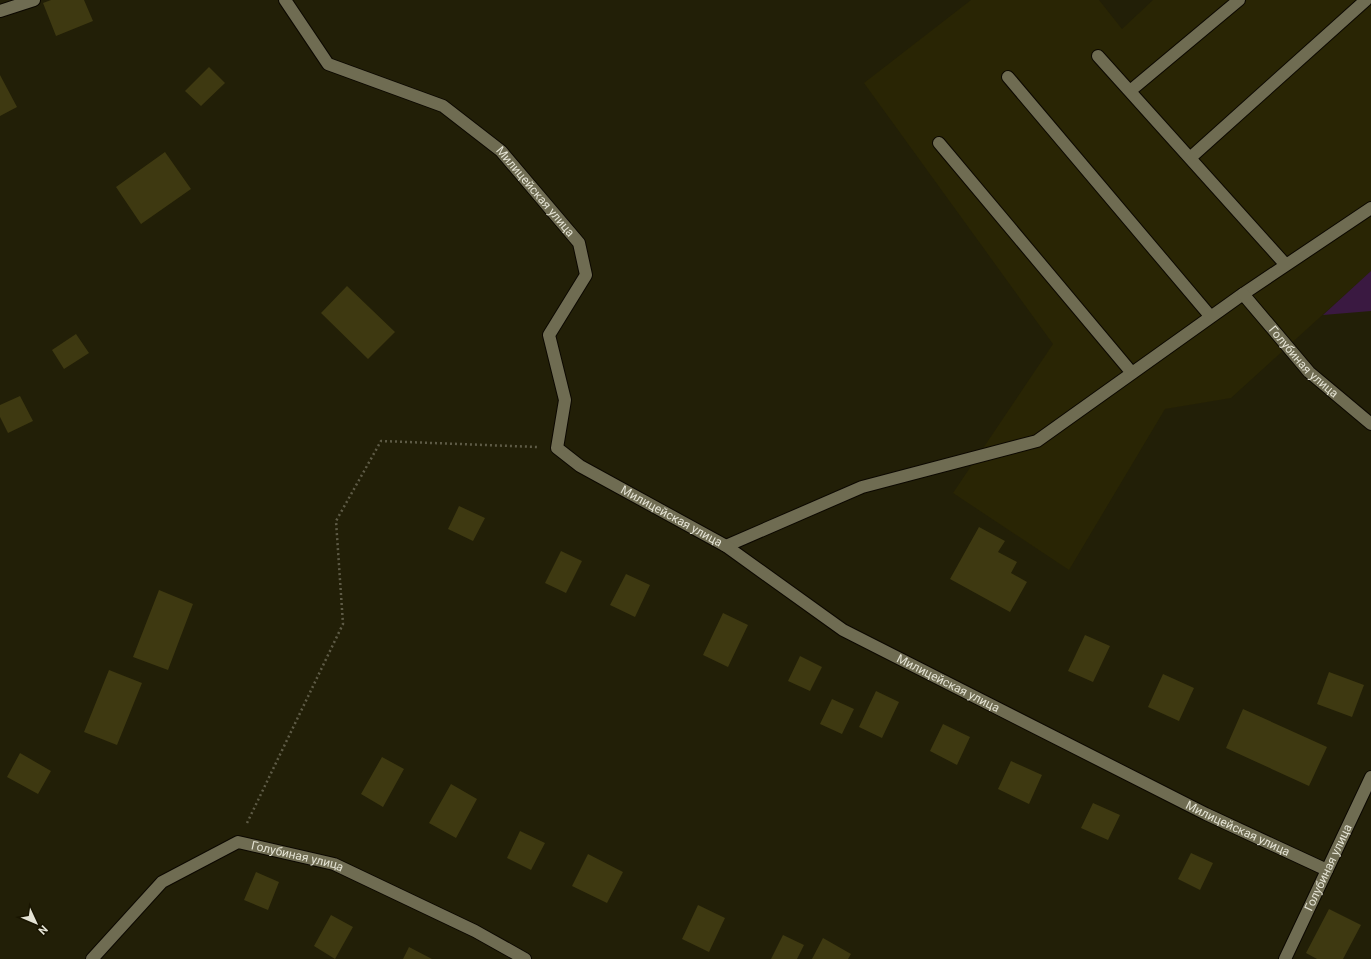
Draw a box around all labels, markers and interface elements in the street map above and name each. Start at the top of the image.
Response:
street label: Милицейская улица [493,144,577,239]
street label: Голубиная улица [1266,323,1341,401]
street label: Милицейская улица [618,483,725,550]
street label: Милицейская улица [894,651,1002,715]
street label: Милицейская улица [1183,798,1292,859]
street label: Голубиная улица [1302,822,1355,913]
street label: Голубиная улица [250,838,346,875]
north arrow [16,903,56,943]
text: N [35,922,50,937]

